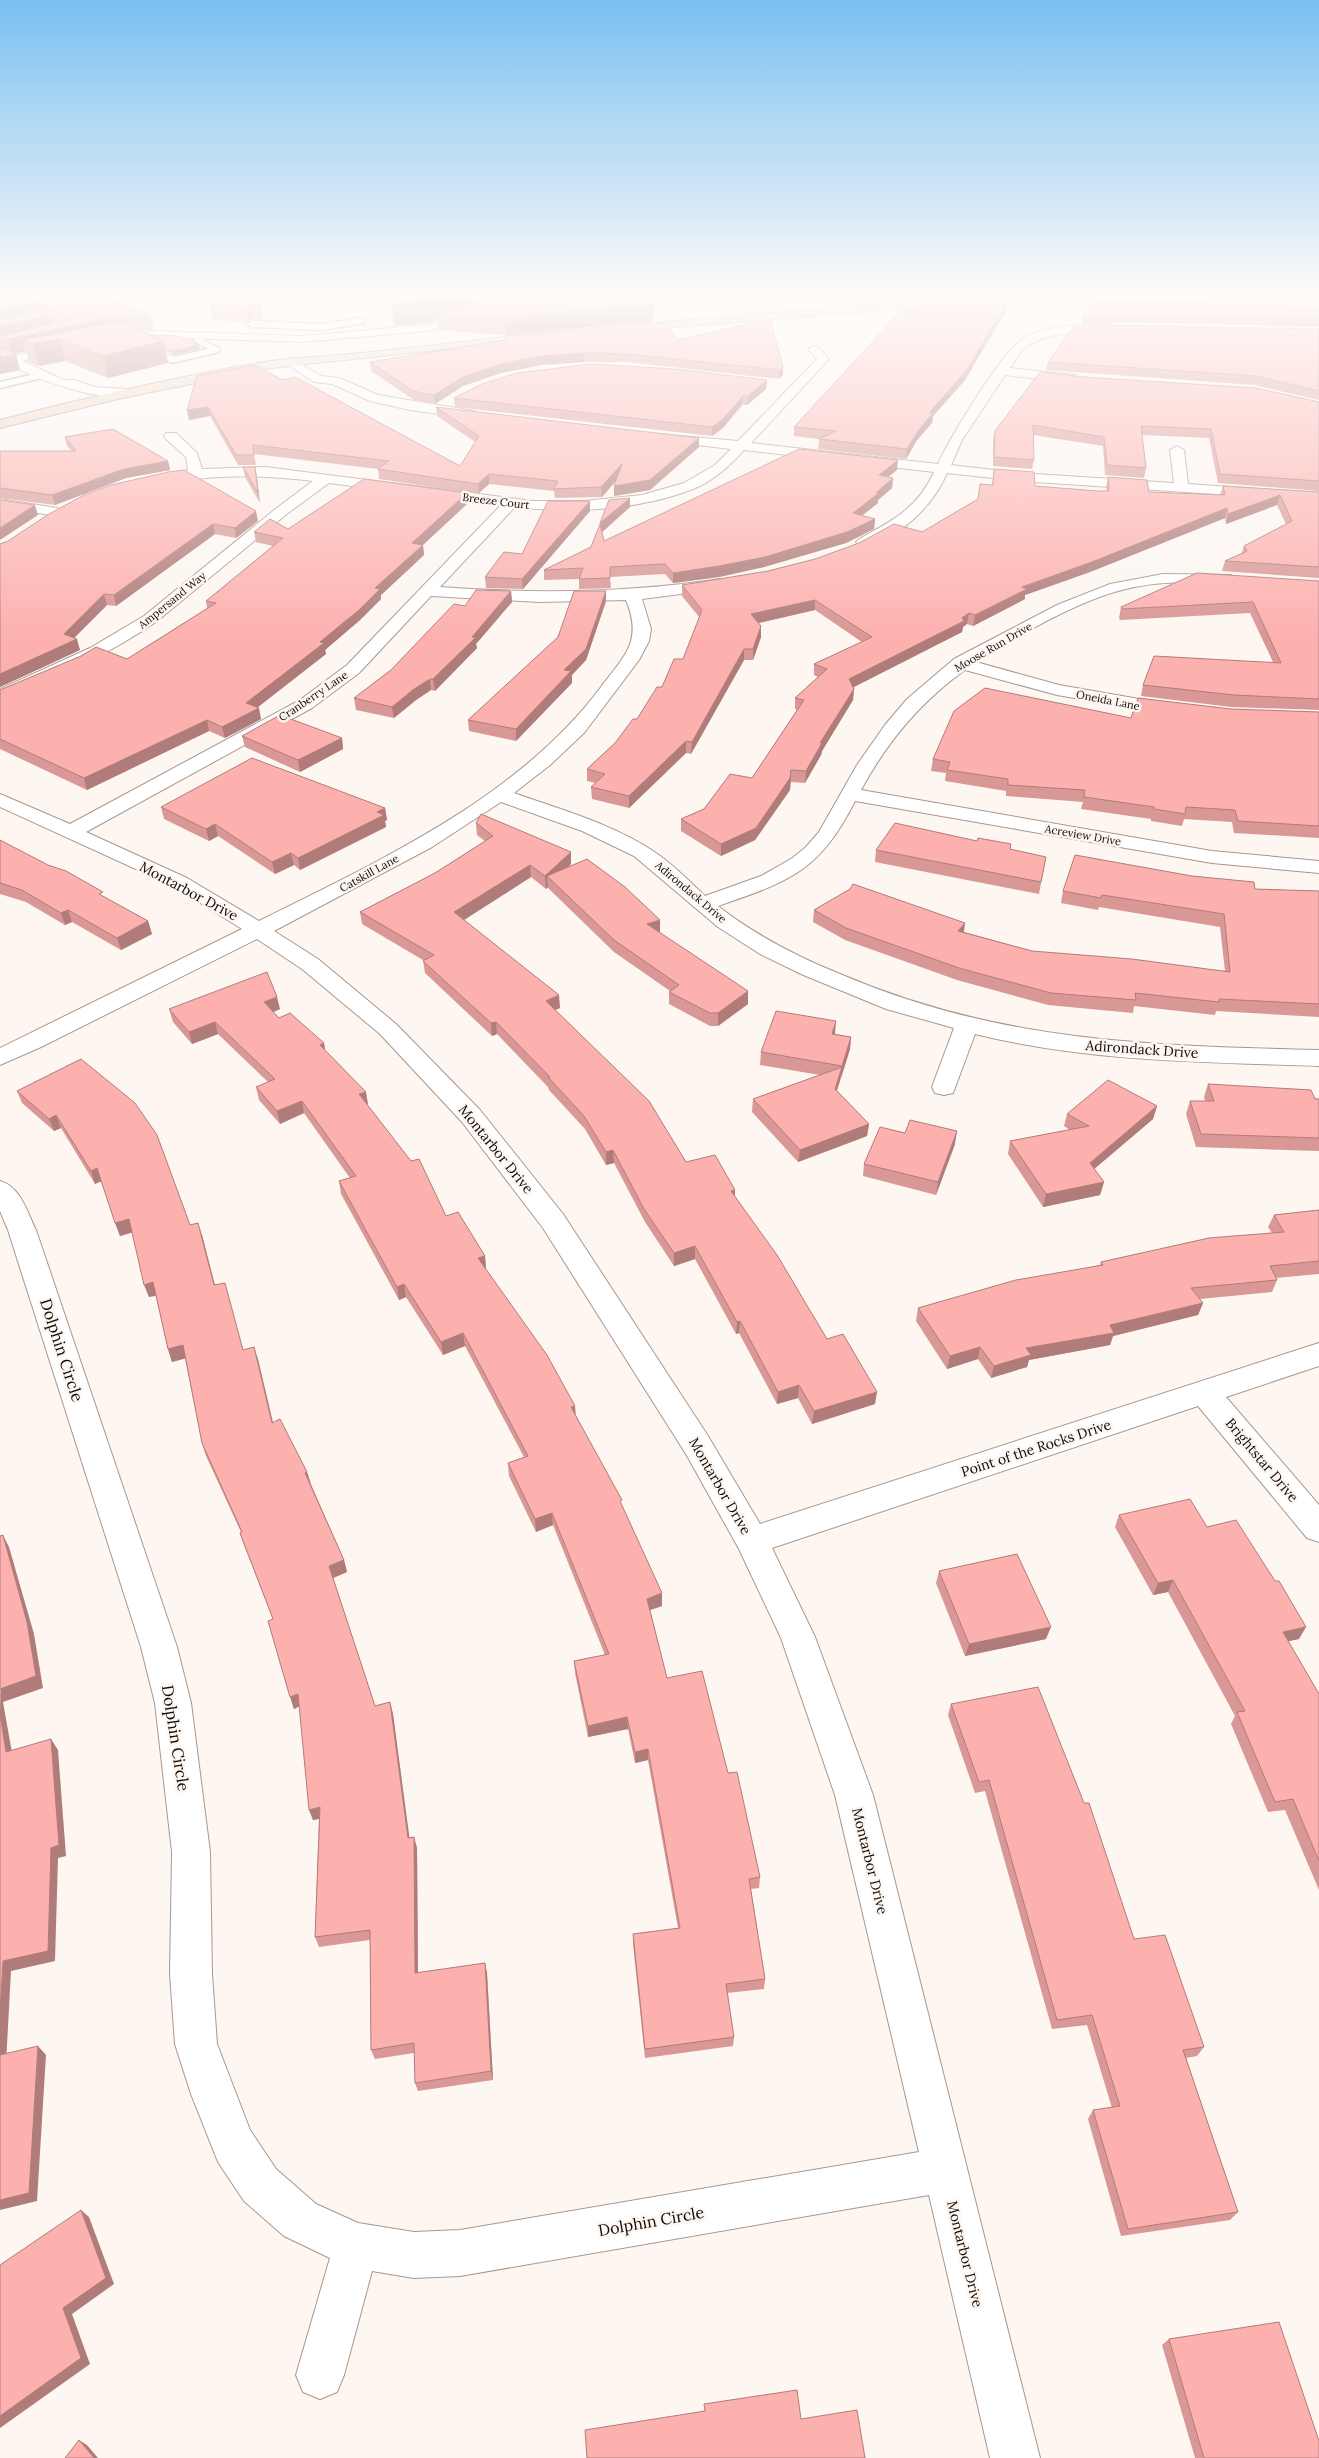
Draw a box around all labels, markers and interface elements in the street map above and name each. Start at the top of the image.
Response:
street label: Breeze Court [462,490,531,512]
street label: Ampersand Way [135,568,209,632]
street label: Moose Run Drive [952,619,1034,675]
street label: Cranberry Lane [276,668,350,724]
street label: Oneida Lane [1075,687,1141,713]
street label: Acreview Drive [1043,821,1122,849]
street label: Catskill Lane [337,851,401,895]
street label: Montarbor Drive [137,857,242,925]
street label: Adirondack Drive [652,857,730,926]
street label: Adirondack Drive [1084,1036,1199,1062]
street label: Montarbor Drive [455,1101,538,1197]
street label: Dolphin Circle [36,1296,88,1404]
street label: Brightstar Drive [1222,1414,1303,1506]
street label: Point of the Rocks Drive [959,1415,1114,1481]
street label: Montarbor Drive [685,1434,755,1538]
street label: Dolphin Circle [158,1683,194,1793]
street label: Montarbor Drive [848,1806,892,1916]
street label: Montarbor Drive [943,2199,987,2309]
street label: Dolphin Circle [596,2202,706,2240]

